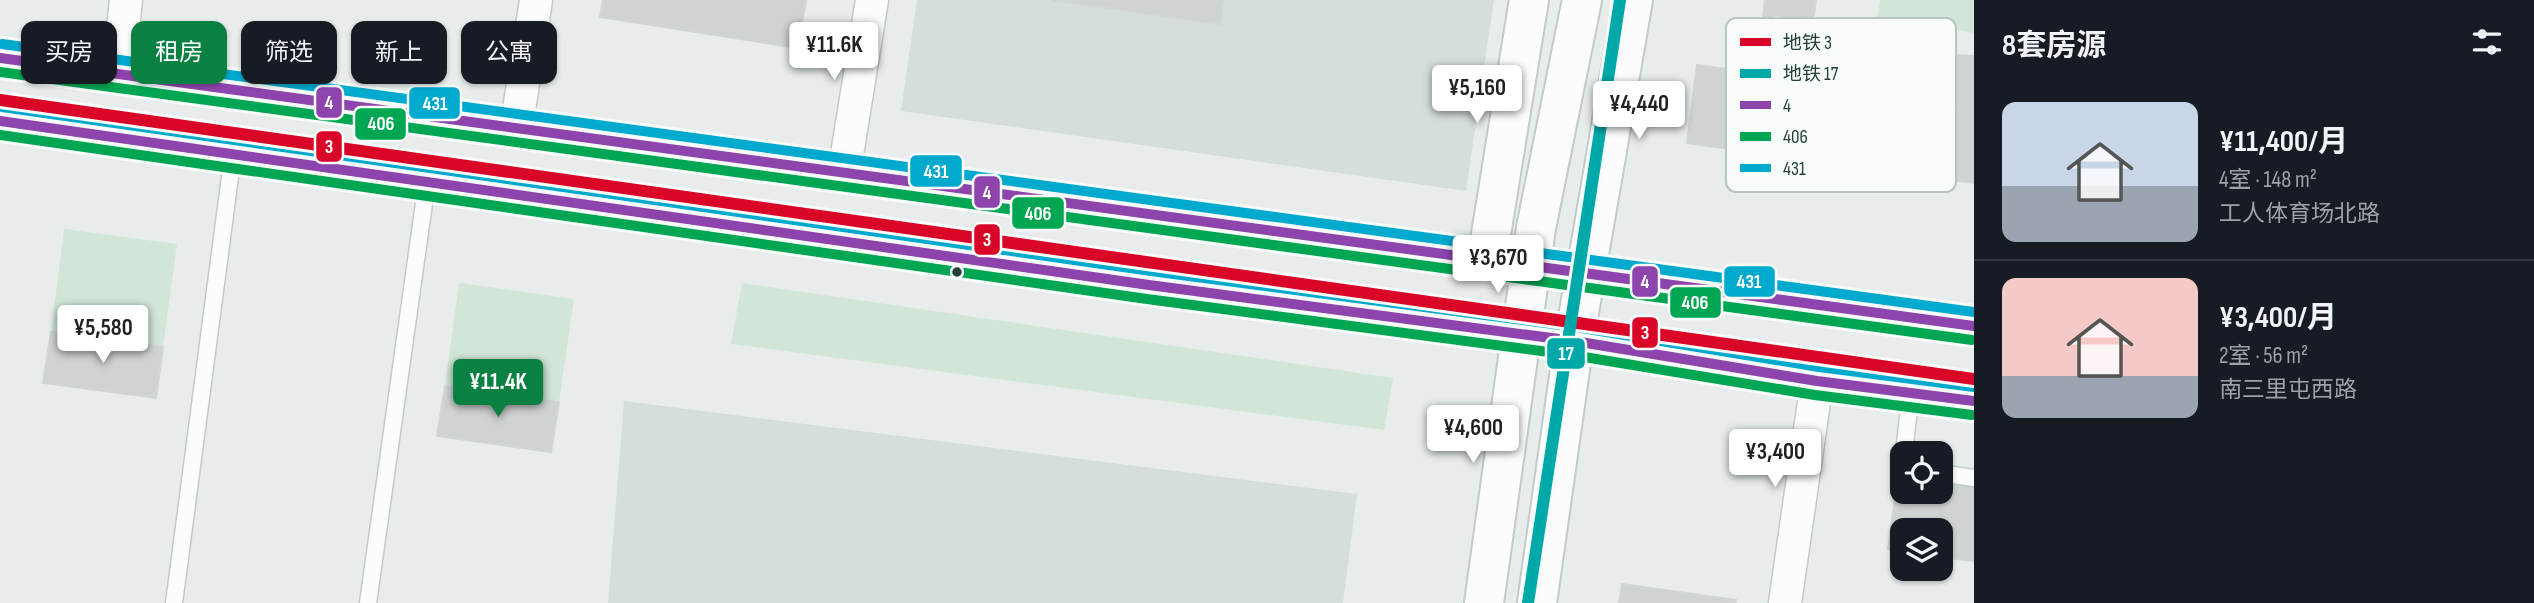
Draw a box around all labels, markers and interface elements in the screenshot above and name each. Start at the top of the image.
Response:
legend [1726,18,1956,192]
chip: 买房 [21,21,117,84]
chip: 租房 [131,21,227,84]
chip: 筛选 [241,21,337,84]
chip: 新上 [351,21,447,84]
chip: 公寓 [461,21,557,84]
pin: ¥11.6K [777,22,891,82]
icon: filters [2468,23,2506,61]
text: 8套房源 [2002,28,2106,64]
text: ¥11.6K [805,31,863,59]
text: 地铁 3 [1783,32,1832,55]
text: 地铁 17 [1783,63,1839,86]
pin: ¥5,160 [1420,66,1534,125]
text: ¥5,160 [1448,74,1506,102]
pin: ¥4,440 [1582,82,1696,141]
line badge: 4 [315,86,343,119]
line badge: 431 [408,86,461,120]
text: ¥4,440 [1609,90,1669,118]
text: 4 [325,92,334,115]
text: 431 [423,93,448,116]
text: 4 [1783,95,1791,118]
line badge: 406 [354,107,407,141]
text: 406 [368,113,394,136]
text: ¥11,400/月 [2219,124,2348,160]
text: 406 [1783,126,1808,149]
line badge: 3 [315,130,343,163]
icon: home [2058,130,2142,214]
text: 3 [325,136,333,159]
line badge: 431 [909,154,963,188]
text: 431 [1783,158,1806,181]
text: 431 [924,161,949,184]
text: 4室 · 148 m² [2219,166,2317,194]
line badge: 4 [973,175,1001,209]
text: 4 [983,182,992,205]
line badge: 406 [1011,196,1065,230]
text: 工人体育场北路 [2219,200,2380,228]
text: 406 [1025,203,1051,226]
line badge: 3 [973,223,1001,256]
text: 3 [983,229,991,252]
pin: ¥3,670 [1441,236,1555,295]
text: ¥3,670 [1469,244,1527,272]
unlabelled marker [950,265,964,279]
line badge: 4 [1631,265,1659,298]
line badge: 431 [1723,265,1776,298]
text: 4 [1641,271,1650,294]
text: 431 [1737,271,1762,294]
line badge: 406 [1669,286,1722,319]
text: 406 [1682,292,1708,315]
text: ¥3,400/月 [2219,300,2337,336]
pin: ¥5,580 [46,306,160,365]
icon: home [2058,306,2142,390]
text: ¥5,580 [73,314,133,342]
line badge: 3 [1631,316,1659,349]
text: 3 [1641,322,1649,345]
line badge: 17 [1546,337,1586,370]
text: 2室 · 56 m² [2219,342,2308,370]
text: 17 [1558,343,1575,366]
pin: ¥11.4K [441,360,555,419]
text: ¥11.4K [469,368,527,396]
text: 南三里屯西路 [2219,376,2357,404]
pin: ¥4,600 [1416,406,1530,465]
text: ¥4,600 [1443,414,1503,442]
pin: ¥3,400 [1718,430,1832,489]
text: ¥3,400 [1745,438,1805,466]
map controls [1890,441,1953,581]
button: locate [1890,441,1953,504]
button: layers [1890,518,1953,581]

